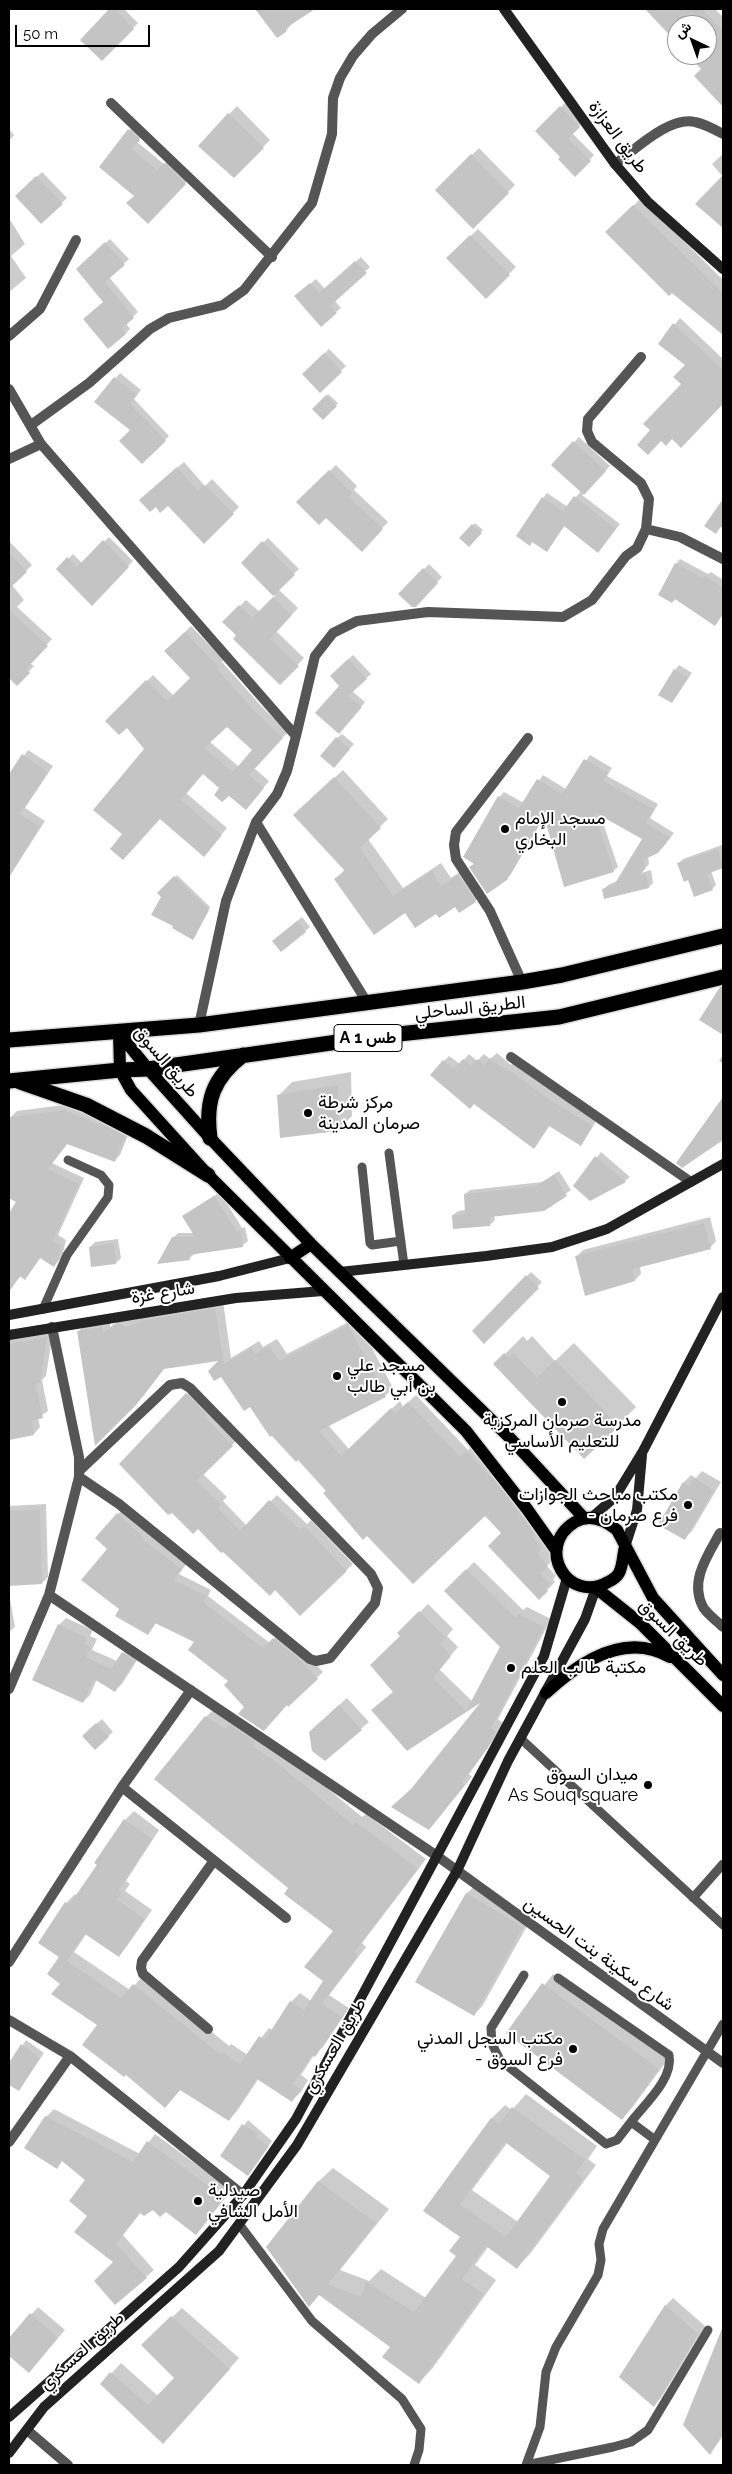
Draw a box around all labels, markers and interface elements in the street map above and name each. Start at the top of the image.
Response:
scale bar [18,15,152,47]
north arrow [667,15,717,65]
text: ش [671,18,694,41]
text: 50 m [23,25,58,43]
street label: طريق العزازة [584,96,652,178]
place label: مسجد الإمام البخاري [515,808,606,851]
marker: مسجد الإمام البخاري [499,823,511,835]
street label: الطريق الساحلي [414,991,526,1025]
street label: طريق السوق [129,1022,203,1102]
road number: A 1 طس [334,1024,402,1052]
place label: مركز شرطة صرمان المدينة [318,1092,420,1134]
marker: مركز شرطة صرمان المدينة [302,1107,314,1119]
street label: شارع غزة [130,1277,196,1309]
place label: مسجد علي بن أبي طالب [347,1355,436,1398]
marker: مسجد علي بن أبي طالب [331,1370,343,1382]
marker: مدرسة صرمان المركزية للتعليم الأساسي [556,1396,568,1408]
place label: مدرسة صرمان المركزية للتعليم الأساسي [483,1410,641,1452]
place label: مكتب مباحث الجوازات - فرع صرمان [519,1484,678,1526]
marker: مكتب مباحث الجوازات - فرع صرمان [682,1499,694,1511]
street label: طريق السوق [634,1595,712,1671]
place label: مكتبة طالب العلم [521,1657,646,1679]
marker: مكتبة طالب العلم [505,1662,517,1674]
place label: ميدان السوق As Souq square [508,1764,638,1806]
marker: ميدان السوق As Souq square [642,1779,654,1791]
street label: شارع سكينة بنت الحسين [520,1892,678,2016]
street label: طريق العسكري [299,1995,371,2097]
place label: مكتب السجل المدني - فرع السوق [417,2028,563,2070]
marker: مكتب السجل المدني - فرع السوق [567,2043,579,2055]
place label: صيدلية الأمل الشافي [208,2180,298,2222]
marker: صيدلية الأمل الشافي [192,2195,204,2207]
street label: طريق العسكري [35,2307,129,2395]

